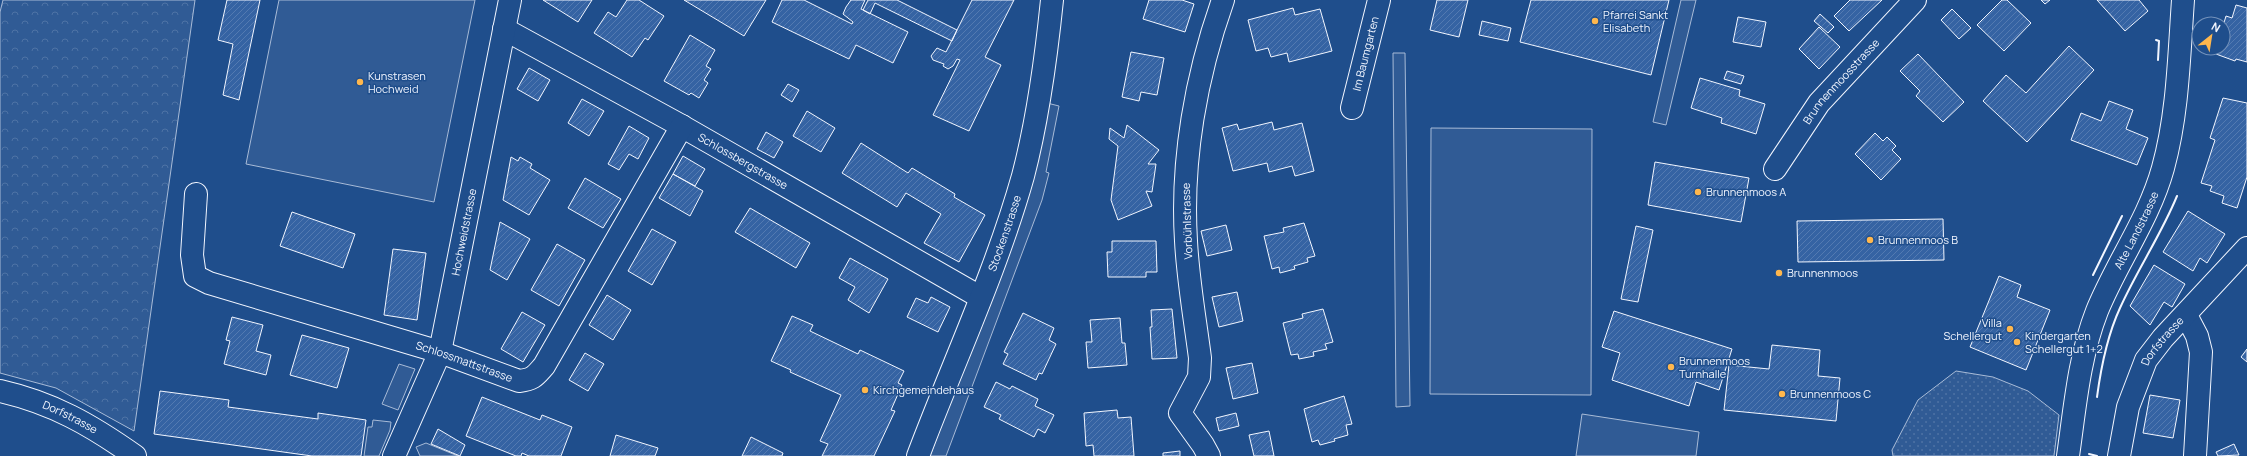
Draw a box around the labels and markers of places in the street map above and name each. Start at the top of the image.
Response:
place label: Pfarrei Sankt Elisabeth [1603,7,1668,35]
marker: Pfarrei Sankt Elisabeth [1590,16,1600,26]
place label: Kunstrasen Hochweid [368,68,426,96]
marker: Kunstrasen Hochweid [355,77,365,87]
place label: Brunnenmoos A [1706,184,1786,199]
marker: Brunnenmoos A [1693,187,1703,197]
place label: Brunnenmoos B [1878,232,1958,247]
marker: Brunnenmoos B [1865,235,1875,245]
place label: Brunnenmoos [1787,265,1858,280]
marker: Brunnenmoos [1774,268,1784,278]
place label: Villa Schellergut [1943,315,2002,343]
marker: Villa Schellergut [2005,324,2015,334]
place label: Kindergarten Schellergut 1+2 [2025,328,2103,356]
marker: Kindergarten Schellergut 1+2 [2012,337,2022,347]
place label: Brunnenmoos Turnhalle [1679,353,1750,381]
marker: Brunnenmoos Turnhalle [1666,362,1676,372]
place label: Kirchgemeindehaus [873,382,974,397]
marker: Kirchgemeindehaus [860,385,870,395]
place label: Brunnenmoos C [1790,386,1871,401]
marker: Brunnenmoos C [1777,389,1787,399]

